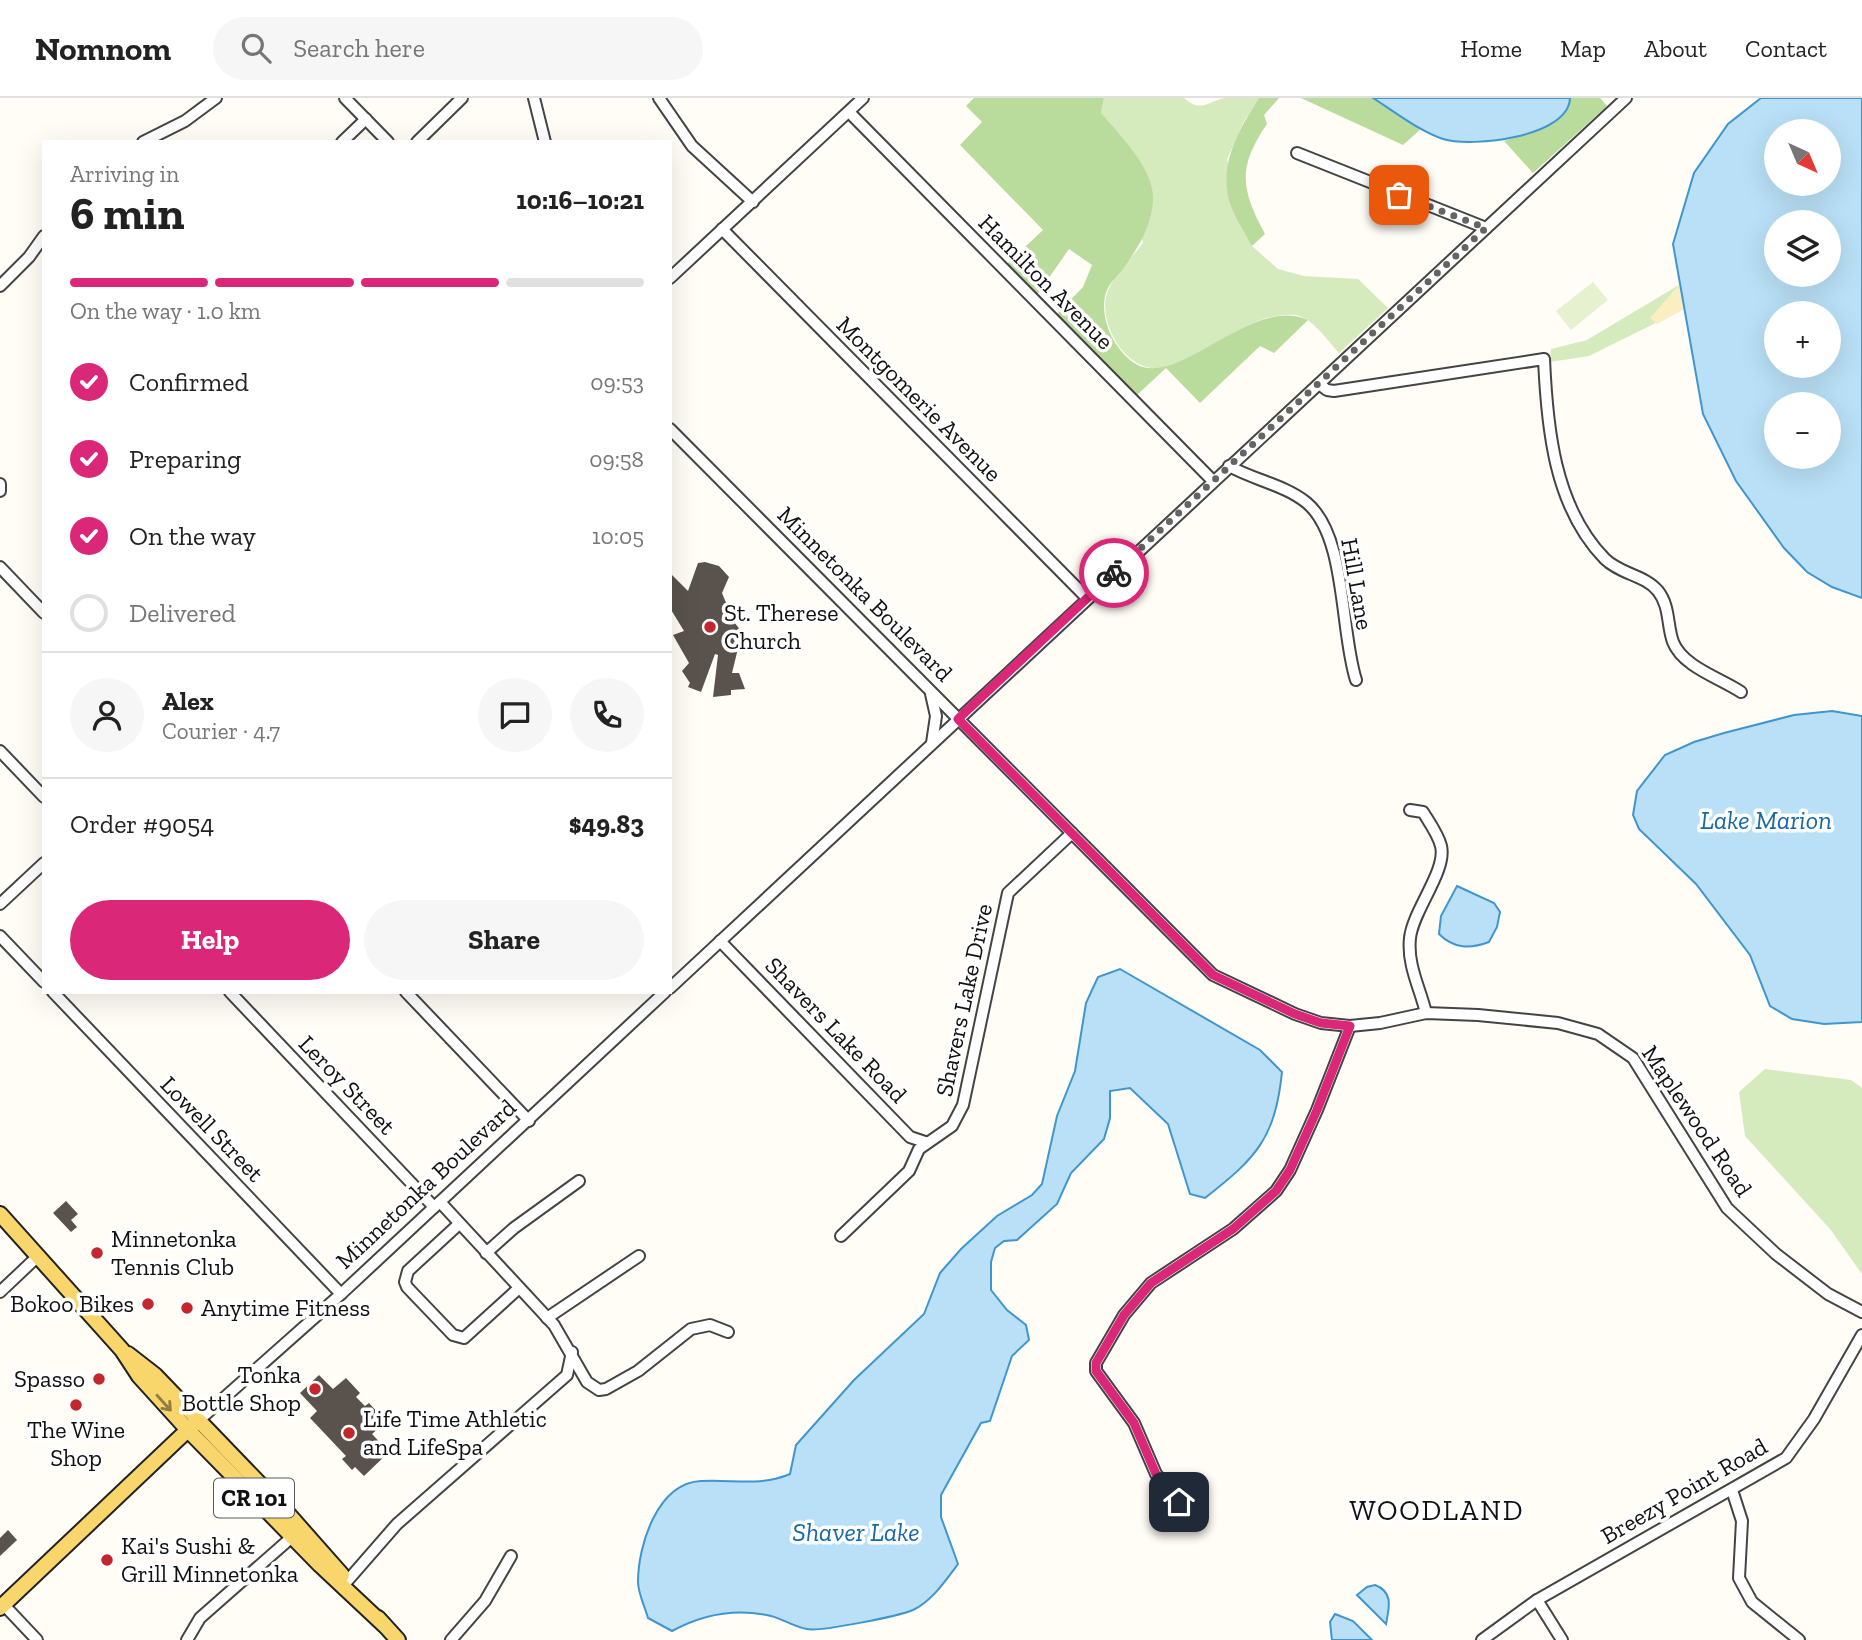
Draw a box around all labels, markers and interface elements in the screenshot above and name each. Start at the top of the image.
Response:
search box [213,17,703,80]
text: Nomnom [35,29,171,68]
icon: search [237,29,275,67]
text: Search here [293,32,425,64]
text: Home [1460,34,1522,63]
text: Map [1560,34,1606,63]
text: About [1644,34,1707,63]
text: Contact [1745,34,1827,63]
north arrow [1764,119,1841,196]
map controls [1764,119,1841,469]
text: Arriving in [70,160,179,188]
pin [1369,165,1429,225]
icon: bag [1380,176,1418,214]
text: 10:16–10:21 [516,184,644,216]
text: 6 min [70,186,185,241]
street label: Hamilton Avenue [973,208,1120,355]
button: layers [1764,210,1841,287]
text: On the way · 1.0 km [70,297,261,325]
button: + [1764,301,1841,378]
street label: Montgomerie Avenue [831,310,1008,487]
icon: check [70,363,108,401]
text: Confirmed [129,366,249,398]
text: 09:53 [590,368,644,396]
button: − [1764,392,1841,469]
icon: check [70,440,108,478]
text: Preparing [129,443,241,475]
text: 09:58 [589,445,644,473]
street label: Minnetonka Boulevard [772,500,959,687]
icon: check [70,517,108,555]
text: On the way [129,520,256,552]
text: 10:05 [592,522,644,550]
street label: Hill Lane [1335,536,1380,632]
courier [1079,538,1149,608]
icon: bike [1095,554,1133,592]
text: Delivered [129,597,236,629]
place label: St. Therese Church [724,598,839,655]
marker: St. Therese Church [702,619,718,635]
button: person [70,678,144,752]
button: chat [478,678,552,752]
button: phone [570,678,644,752]
text: Alex [162,685,214,717]
text: Courier · 4.7 [162,717,280,745]
water label: Lake Marion [1700,804,1832,836]
text: Order #9054 [70,808,214,840]
text: $49.83 [569,808,644,840]
button: Help [70,900,350,980]
button: Share [364,900,644,980]
street label: Shavers Lake Drive [929,901,998,1099]
street label: Shavers Lake Road [759,951,913,1109]
street label: Leroy Street [293,1029,402,1140]
street label: Maplewood Road [1636,1040,1759,1202]
street label: Lowell Street [155,1070,270,1188]
street label: Minnetonka Boulevard [330,1093,522,1275]
place label: Minnetonka Tennis Club [111,1224,237,1281]
marker: Minnetonka Tennis Club [89,1245,105,1261]
place label: Bokoo Bikes [10,1289,134,1318]
place label: Anytime Fitness [201,1293,370,1322]
marker: Bokoo Bikes [140,1296,156,1312]
marker: Anytime Fitness [179,1300,195,1316]
place label: Tonka Bottle Shop [182,1360,301,1417]
place label: Spasso [14,1364,85,1393]
marker: Spasso [91,1371,107,1387]
marker: Tonka Bottle Shop [307,1381,323,1397]
one-way arrow [155,1394,172,1411]
marker: The Wine Shop [68,1397,84,1413]
place label: Life Time Athletic and LifeSpa [363,1404,547,1461]
place label: The Wine Shop [27,1415,125,1472]
marker: Life Time Athletic and LifeSpa [341,1425,357,1441]
street label: Breezy Point Road [1595,1431,1772,1550]
pin [1149,1472,1209,1532]
road number: CR 101 [214,1478,294,1518]
icon: home [1160,1483,1198,1521]
district label: WOODLAND [1349,1494,1525,1527]
water label: Shaver Lake [792,1516,920,1548]
place label: Kai's Sushi & Grill Minnetonka [121,1531,299,1588]
marker: Kai's Sushi & Grill Minnetonka [99,1552,115,1568]

